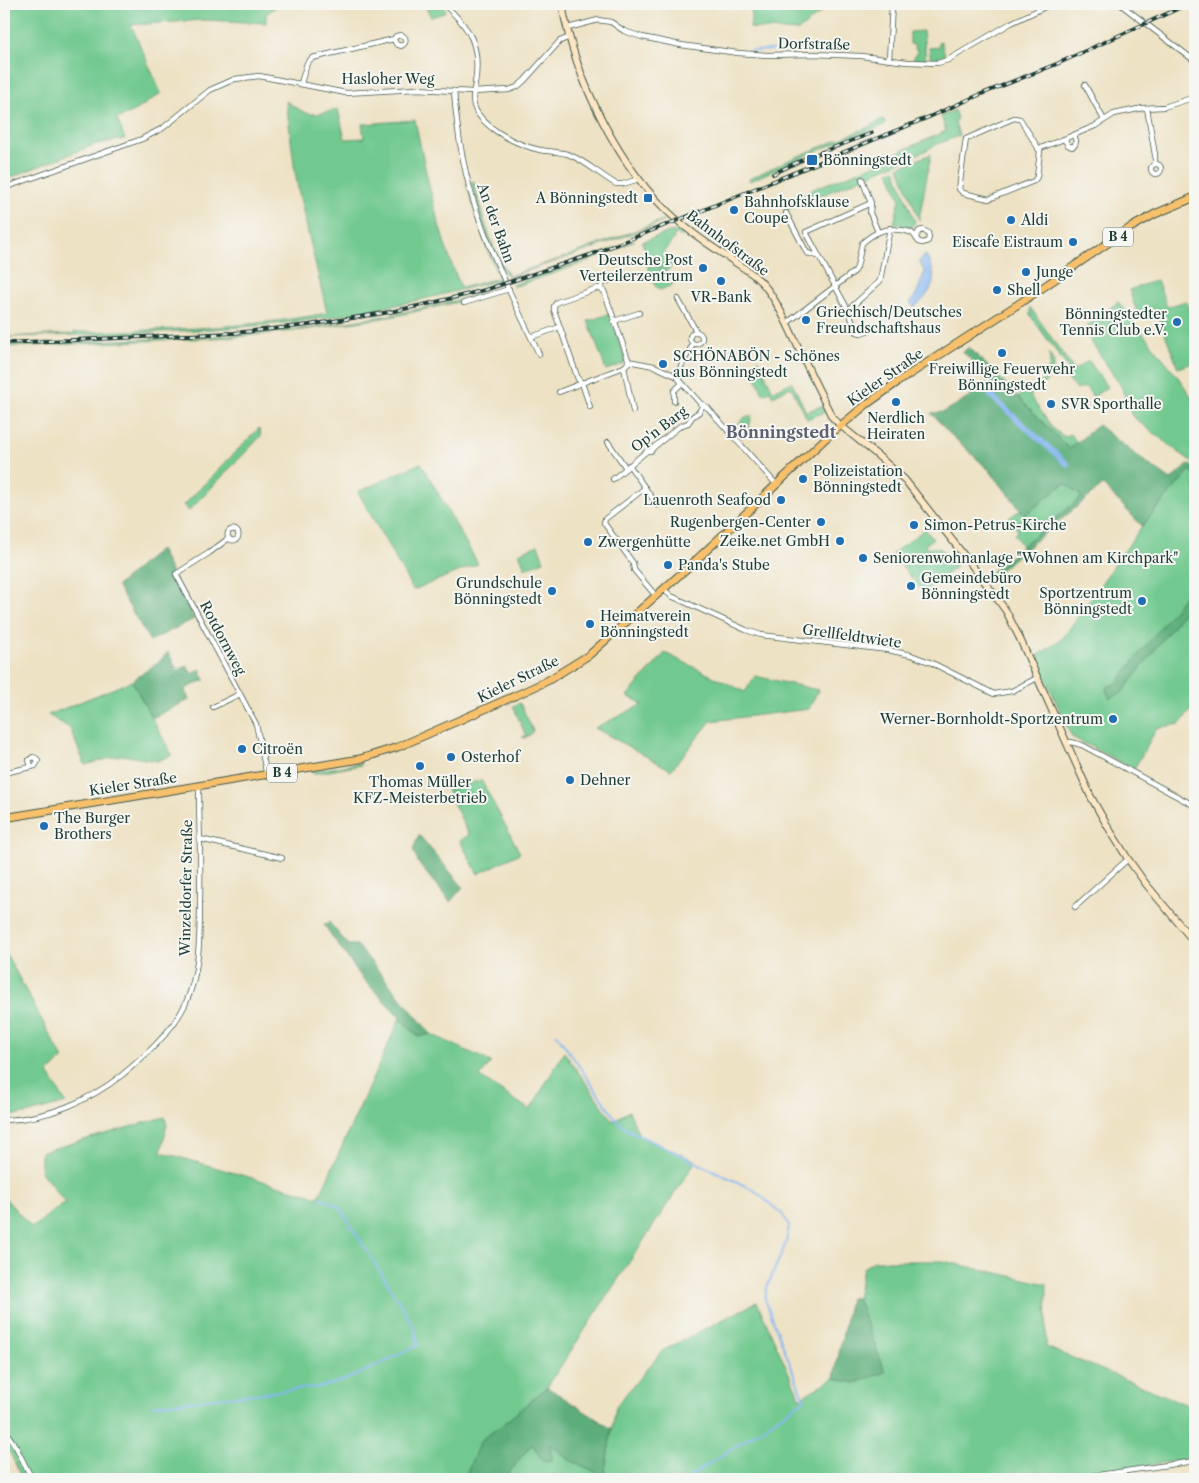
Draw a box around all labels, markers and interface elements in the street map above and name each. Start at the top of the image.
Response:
street label: Dorfstraße [778,34,851,54]
street label: Hasloher Weg [342,70,435,88]
place label: Bönningstedt [823,151,912,169]
marker: Bönningstedt [805,153,819,167]
street label: An der Bahn [473,180,519,265]
place label: A Bönningstedt [535,189,638,207]
marker: A Bönningstedt [642,192,654,204]
place label: Bahnhofsklause Coupe [744,193,849,227]
marker: Bahnhofsklause Coupe [728,204,740,216]
street label: Bahnhofstraße [683,206,773,280]
place label: Aldi [1020,211,1048,229]
marker: Aldi [1005,214,1017,226]
road number: B 4 [1103,228,1133,246]
place label: Eiscafe Eistraum [952,233,1063,251]
marker: Eiscafe Eistraum [1067,236,1079,248]
place label: Deutsche Post Verteilerzentrum [578,251,693,285]
marker: Deutsche Post Verteilerzentrum [697,262,709,274]
place label: Junge [1034,263,1074,281]
marker: Junge [1020,266,1032,278]
marker: VR-Bank [715,275,727,287]
place label: Shell [1007,281,1040,299]
marker: Shell [991,284,1003,296]
place label: VR-Bank [690,288,752,306]
place label: Griechisch/Deutsches Freundschaftshaus [816,303,962,337]
place label: Bönningstedter Tennis Club e.V. [1060,305,1167,339]
marker: Griechisch/Deutsches Freundschaftshaus [800,314,812,326]
marker: Bönningstedter Tennis Club e.V. [1171,316,1183,328]
street label: Kieler Straße [844,344,927,410]
place label: SCHÖNABÖN - Schönes aus Bönningstedt [673,347,840,381]
marker: Freiwillige Feuerwehr Bönningstedt [996,347,1008,359]
marker: SCHÖNABÖN - Schönes aus Bönningstedt [657,358,669,370]
place label: Freiwillige Feuerwehr Bönningstedt [929,360,1075,394]
place label: SVR Sporthalle [1061,395,1162,413]
marker: Nerdlich Heiraten [890,396,902,408]
marker: SVR Sporthalle [1045,398,1057,410]
street label: Op'n Barg [627,402,691,456]
place label: Nerdlich Heiraten [867,409,926,443]
district label: Bönningstedt [726,422,837,442]
place label: Polizeistation Bönningstedt [813,462,903,496]
marker: Polizeistation Bönningstedt [797,473,809,485]
place label: Lauenroth Seafood [643,491,771,509]
marker: Lauenroth Seafood [775,494,787,506]
place label: Rugenbergen-Center [670,513,811,531]
marker: Rugenbergen-Center [815,516,827,528]
place label: Simon-Petrus-Kirche [924,516,1067,534]
marker: Simon-Petrus-Kirche [908,519,920,531]
place label: Zeike.net GmbH [720,532,830,550]
place label: Zwergenhütte [598,533,691,551]
marker: Zeike.net GmbH [834,535,846,547]
marker: Zwergenhütte [582,536,594,548]
place label: Seniorenwohnanlage "Wohnen am Kirchpark" [873,549,1178,567]
marker: Seniorenwohnanlage "Wohnen am Kirchpark" [857,552,869,564]
place label: Panda's Stube [678,556,770,574]
marker: Panda's Stube [662,559,674,571]
place label: Gemeindebüro Bönningstedt [921,569,1022,603]
place label: Grundschule Bönningstedt [453,574,542,608]
marker: Gemeindebüro Bönningstedt [905,580,917,592]
place label: Sportzentrum Bönningstedt [1039,584,1132,618]
marker: Grundschule Bönningstedt [546,585,558,597]
marker: Sportzentrum Bönningstedt [1136,595,1148,607]
street label: Rotdornweg [196,598,250,679]
place label: Heimatverein Bönningstedt [600,607,691,641]
marker: Heimatverein Bönningstedt [584,618,596,630]
street label: Grellfeldtwiete [801,620,903,652]
street label: Kieler Straße [474,651,562,706]
place label: Werner-Bornholdt-Sportzentrum [879,710,1103,728]
marker: Werner-Bornholdt-Sportzentrum [1107,713,1119,725]
place label: Citroën [252,740,303,758]
marker: Citroën [236,743,248,755]
place label: Osterhof [461,748,522,766]
marker: Osterhof [445,751,457,763]
marker: Thomas Müller KFZ-Meisterbetrieb [414,760,426,772]
road number: B 4 [267,764,297,782]
street label: Kieler Straße [88,768,178,800]
place label: Dehner [580,771,631,789]
place label: Thomas Müller KFZ-Meisterbetrieb [353,773,487,807]
marker: Dehner [564,774,576,786]
place label: The Burger Brothers [54,809,130,843]
street label: Winzeldorfer Straße [176,819,196,957]
marker: The Burger Brothers [38,820,50,832]

